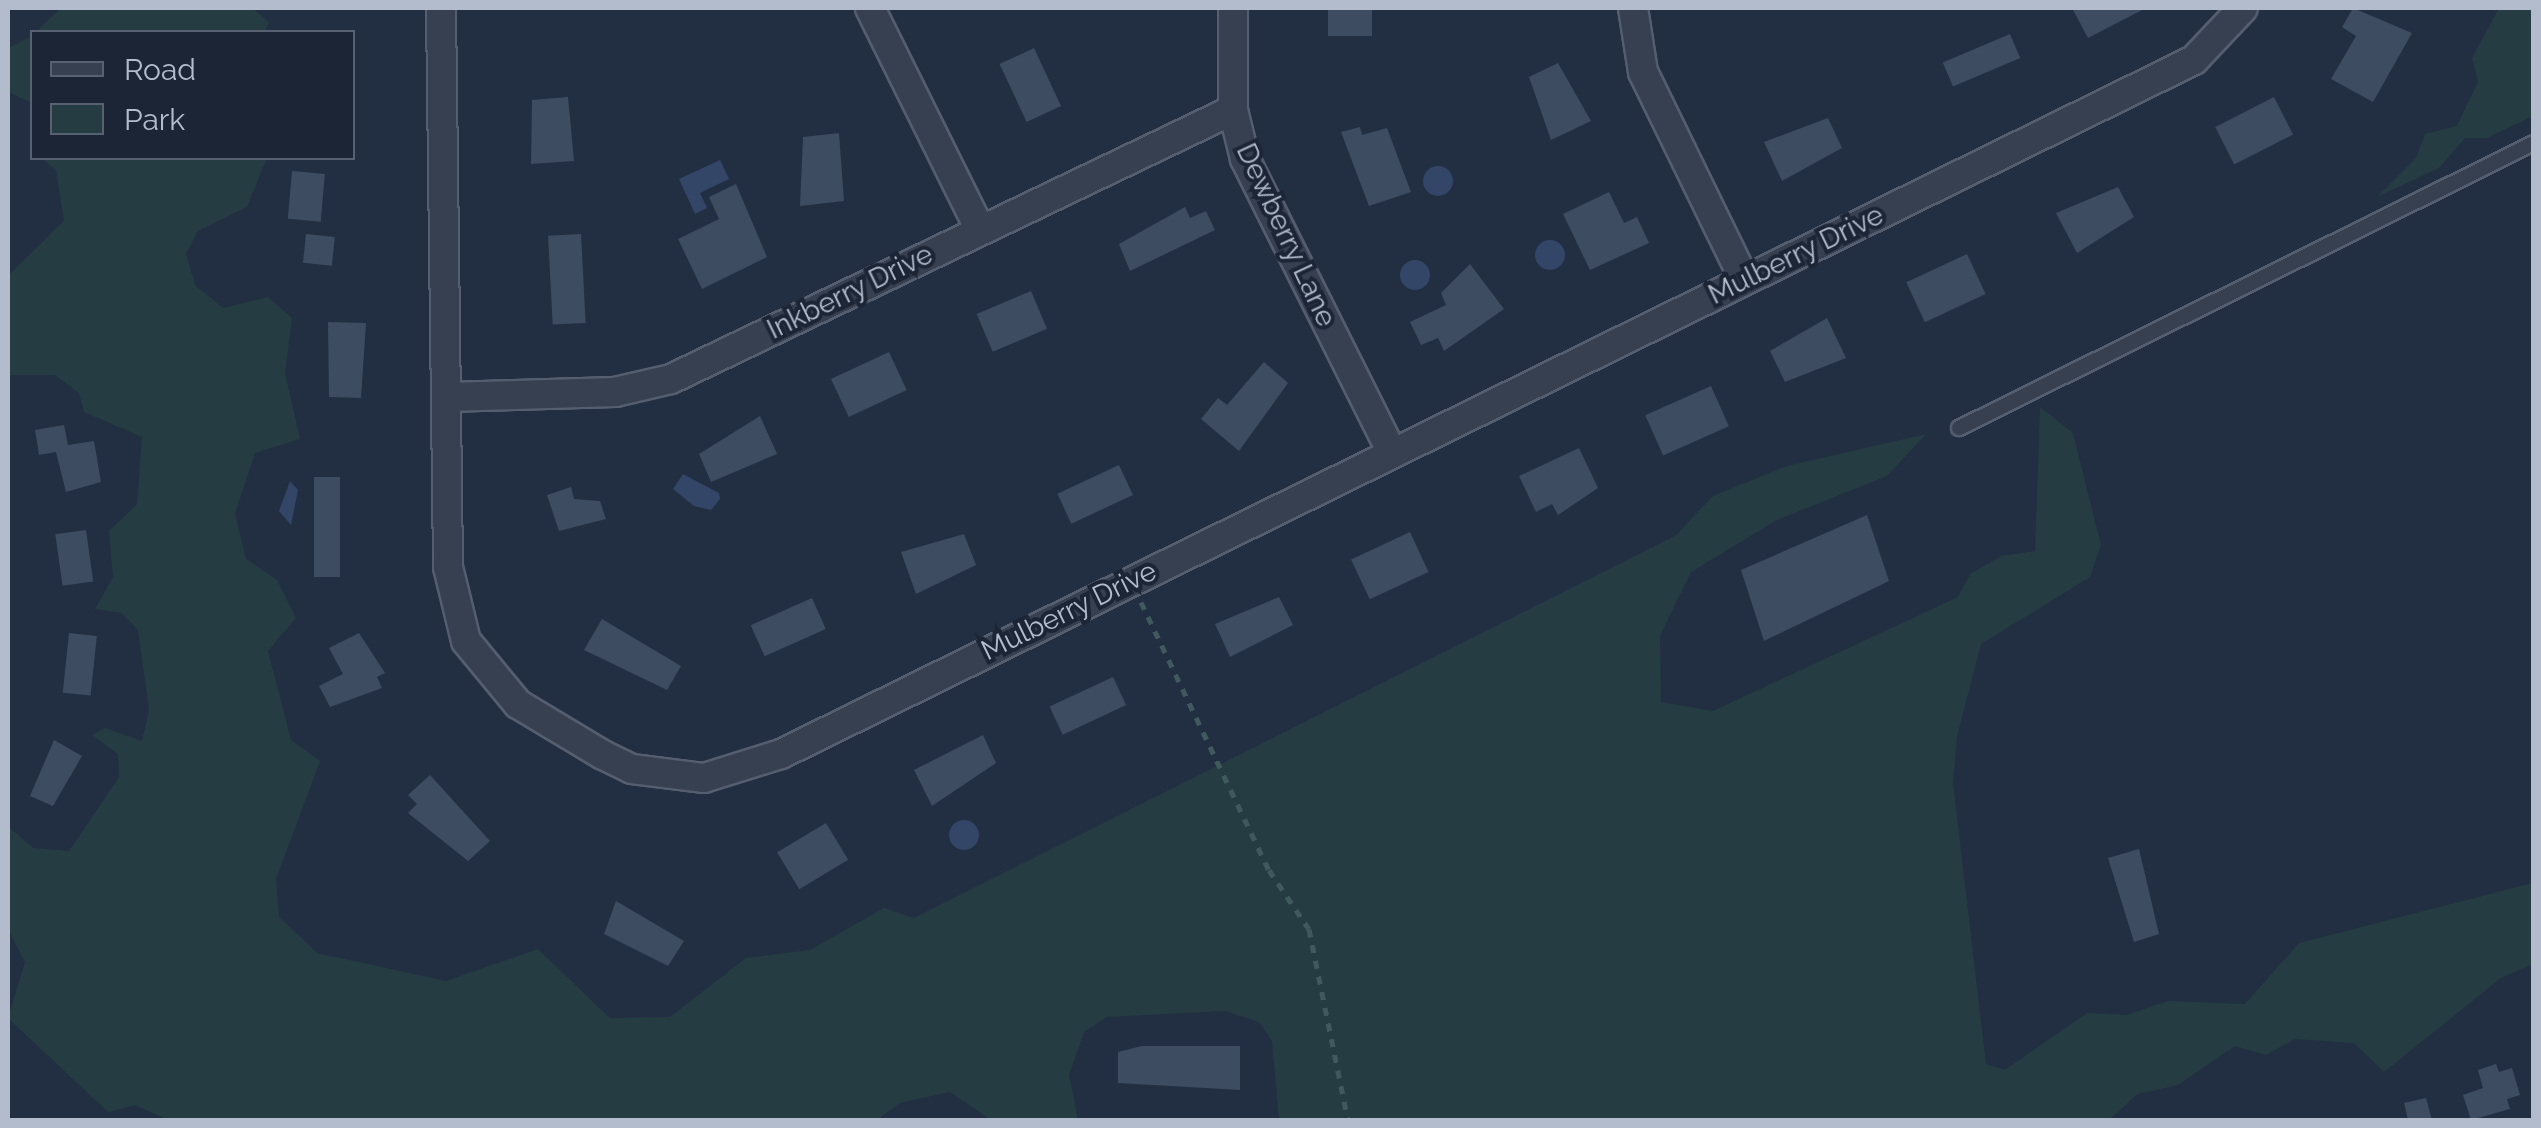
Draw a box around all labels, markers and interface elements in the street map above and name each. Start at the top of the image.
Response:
legend [30,30,355,160]
text: Road [124,52,196,87]
text: Park [124,102,185,137]
street label: Dewberry Lane [1229,138,1343,332]
street label: Mulberry Drive [1703,198,1889,312]
street label: Inkberry Drive [761,237,939,347]
street label: Mulberry Drive [976,554,1162,668]

